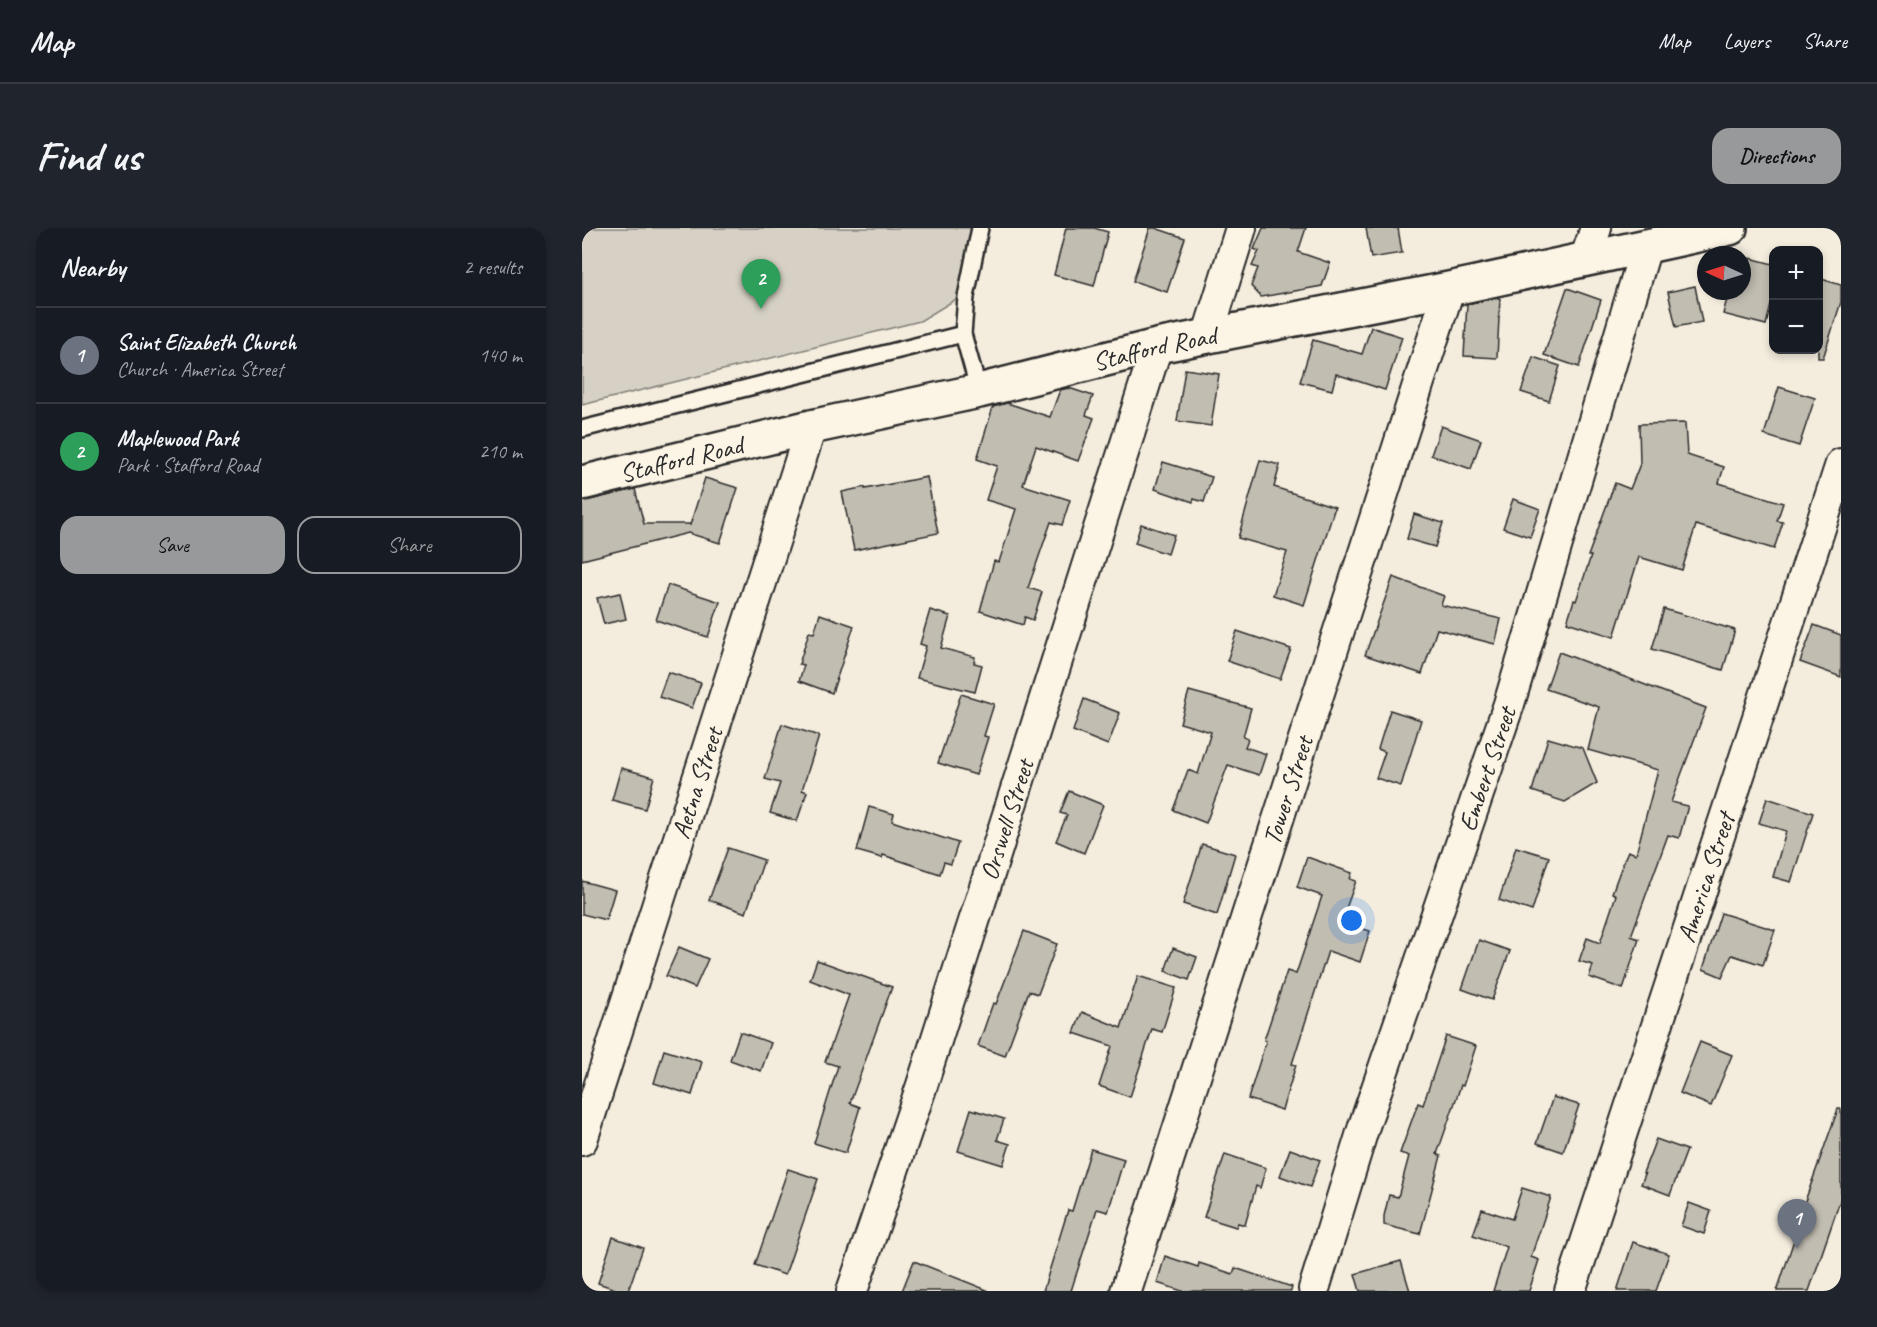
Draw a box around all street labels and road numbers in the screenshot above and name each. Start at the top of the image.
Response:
street label: Stafford Road [1089,318,1223,379]
street label: Stafford Road [616,427,750,490]
street label: Embert Street [1451,701,1524,835]
street label: Aetna Street [664,721,731,843]
street label: Tower Street [1255,730,1322,849]
street label: Orswell Street [972,753,1042,884]
street label: America Street [1669,806,1743,946]

